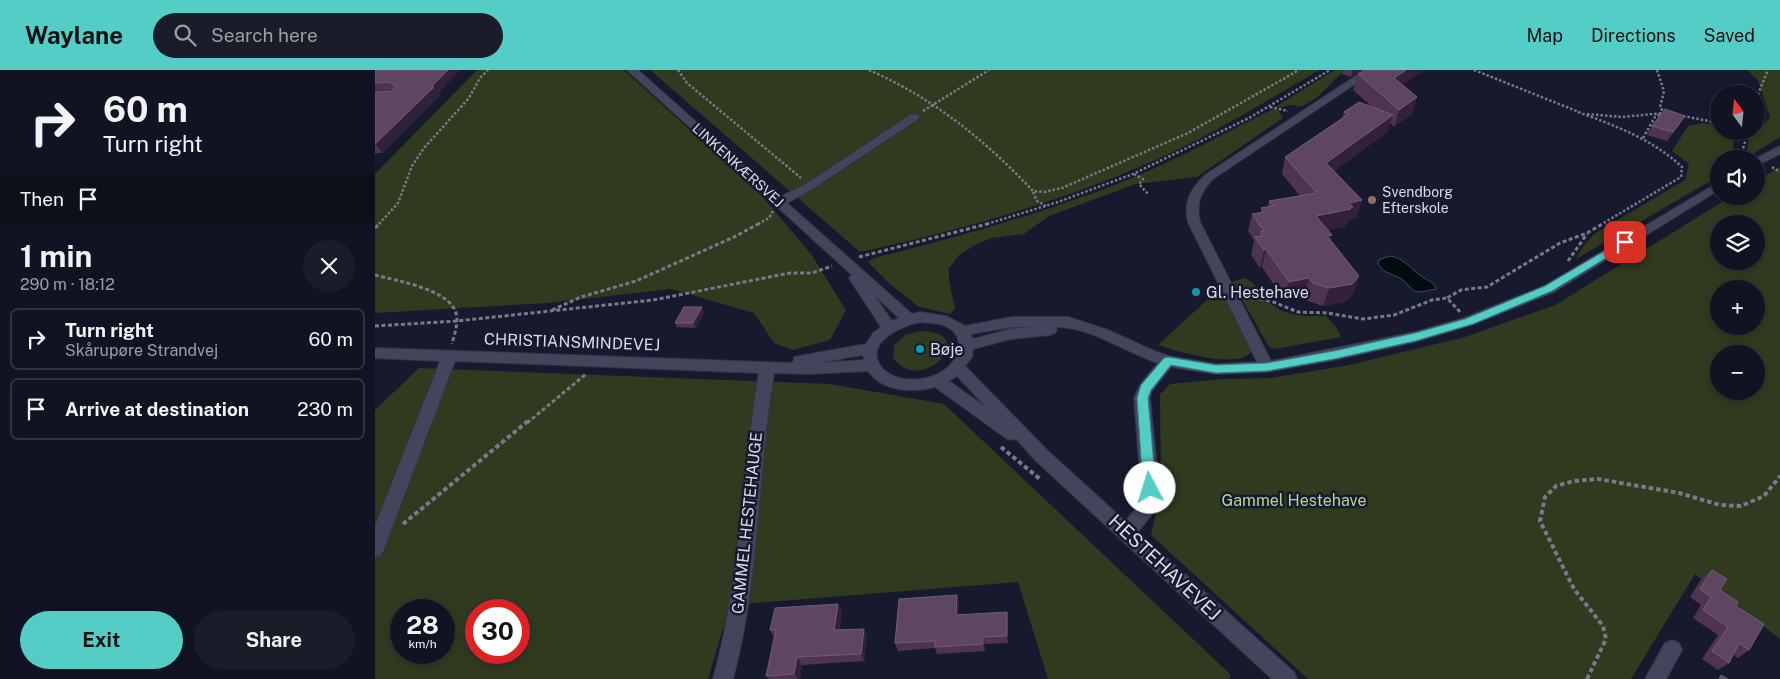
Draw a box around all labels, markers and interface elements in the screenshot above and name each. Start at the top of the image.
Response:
search box [153,13,503,58]
text: Waylane [25,21,123,49]
icon: search [171,21,199,49]
text: Search here [211,24,318,46]
text: Map [1526,25,1563,46]
text: Directions [1591,25,1676,46]
text: Saved [1704,25,1755,46]
north arrow [1710,85,1765,140]
map controls [1710,85,1765,400]
text: 60 m [103,89,188,130]
icon: right [20,90,85,155]
street label: LINKENKÆRSVEJ [689,120,787,210]
text: Turn right [103,131,203,157]
button: sound [1710,150,1765,205]
place label: Svendborg Efterskole [1382,184,1453,216]
icon: arrive [74,185,102,213]
text: Then [20,188,64,210]
marker: Svendborg Efterskole [1366,194,1378,206]
button: layers [1710,215,1765,270]
pin [1604,221,1646,263]
icon: arrive [1611,228,1639,256]
text: 1 min [20,238,92,274]
button: close [303,240,355,292]
text: 290 m · 18:12 [20,275,115,294]
button: + [1710,280,1765,335]
place label: Gl. Hestehave [1206,283,1309,302]
marker: Gl. Hestehave [1190,286,1202,298]
text: Turn right [65,319,154,341]
icon: right [22,325,50,353]
text: 60 m [309,328,353,350]
street label: CHRISTIANSMINDEVEJ [484,329,660,355]
place label: Bøje [930,340,963,359]
text: Skårupøre Strandvej [65,341,218,360]
marker: Bøje [914,343,926,355]
button: − [1710,345,1765,400]
icon: arrive [22,395,50,423]
text: Arrive at destination [65,398,249,420]
text: 230 m [297,398,353,420]
street label: GAMMEL HESTEHAUGE [728,431,766,615]
position arrow [1123,461,1175,513]
park label: Gammel Hestehave [1222,491,1366,510]
street label: HESTEHAVEVEJ [1105,510,1225,624]
speed limit sign: 30 [465,599,530,664]
text: 28 [406,610,439,640]
button: Exit [20,611,183,669]
button: Share [193,611,355,669]
text: km/h [408,637,437,651]

